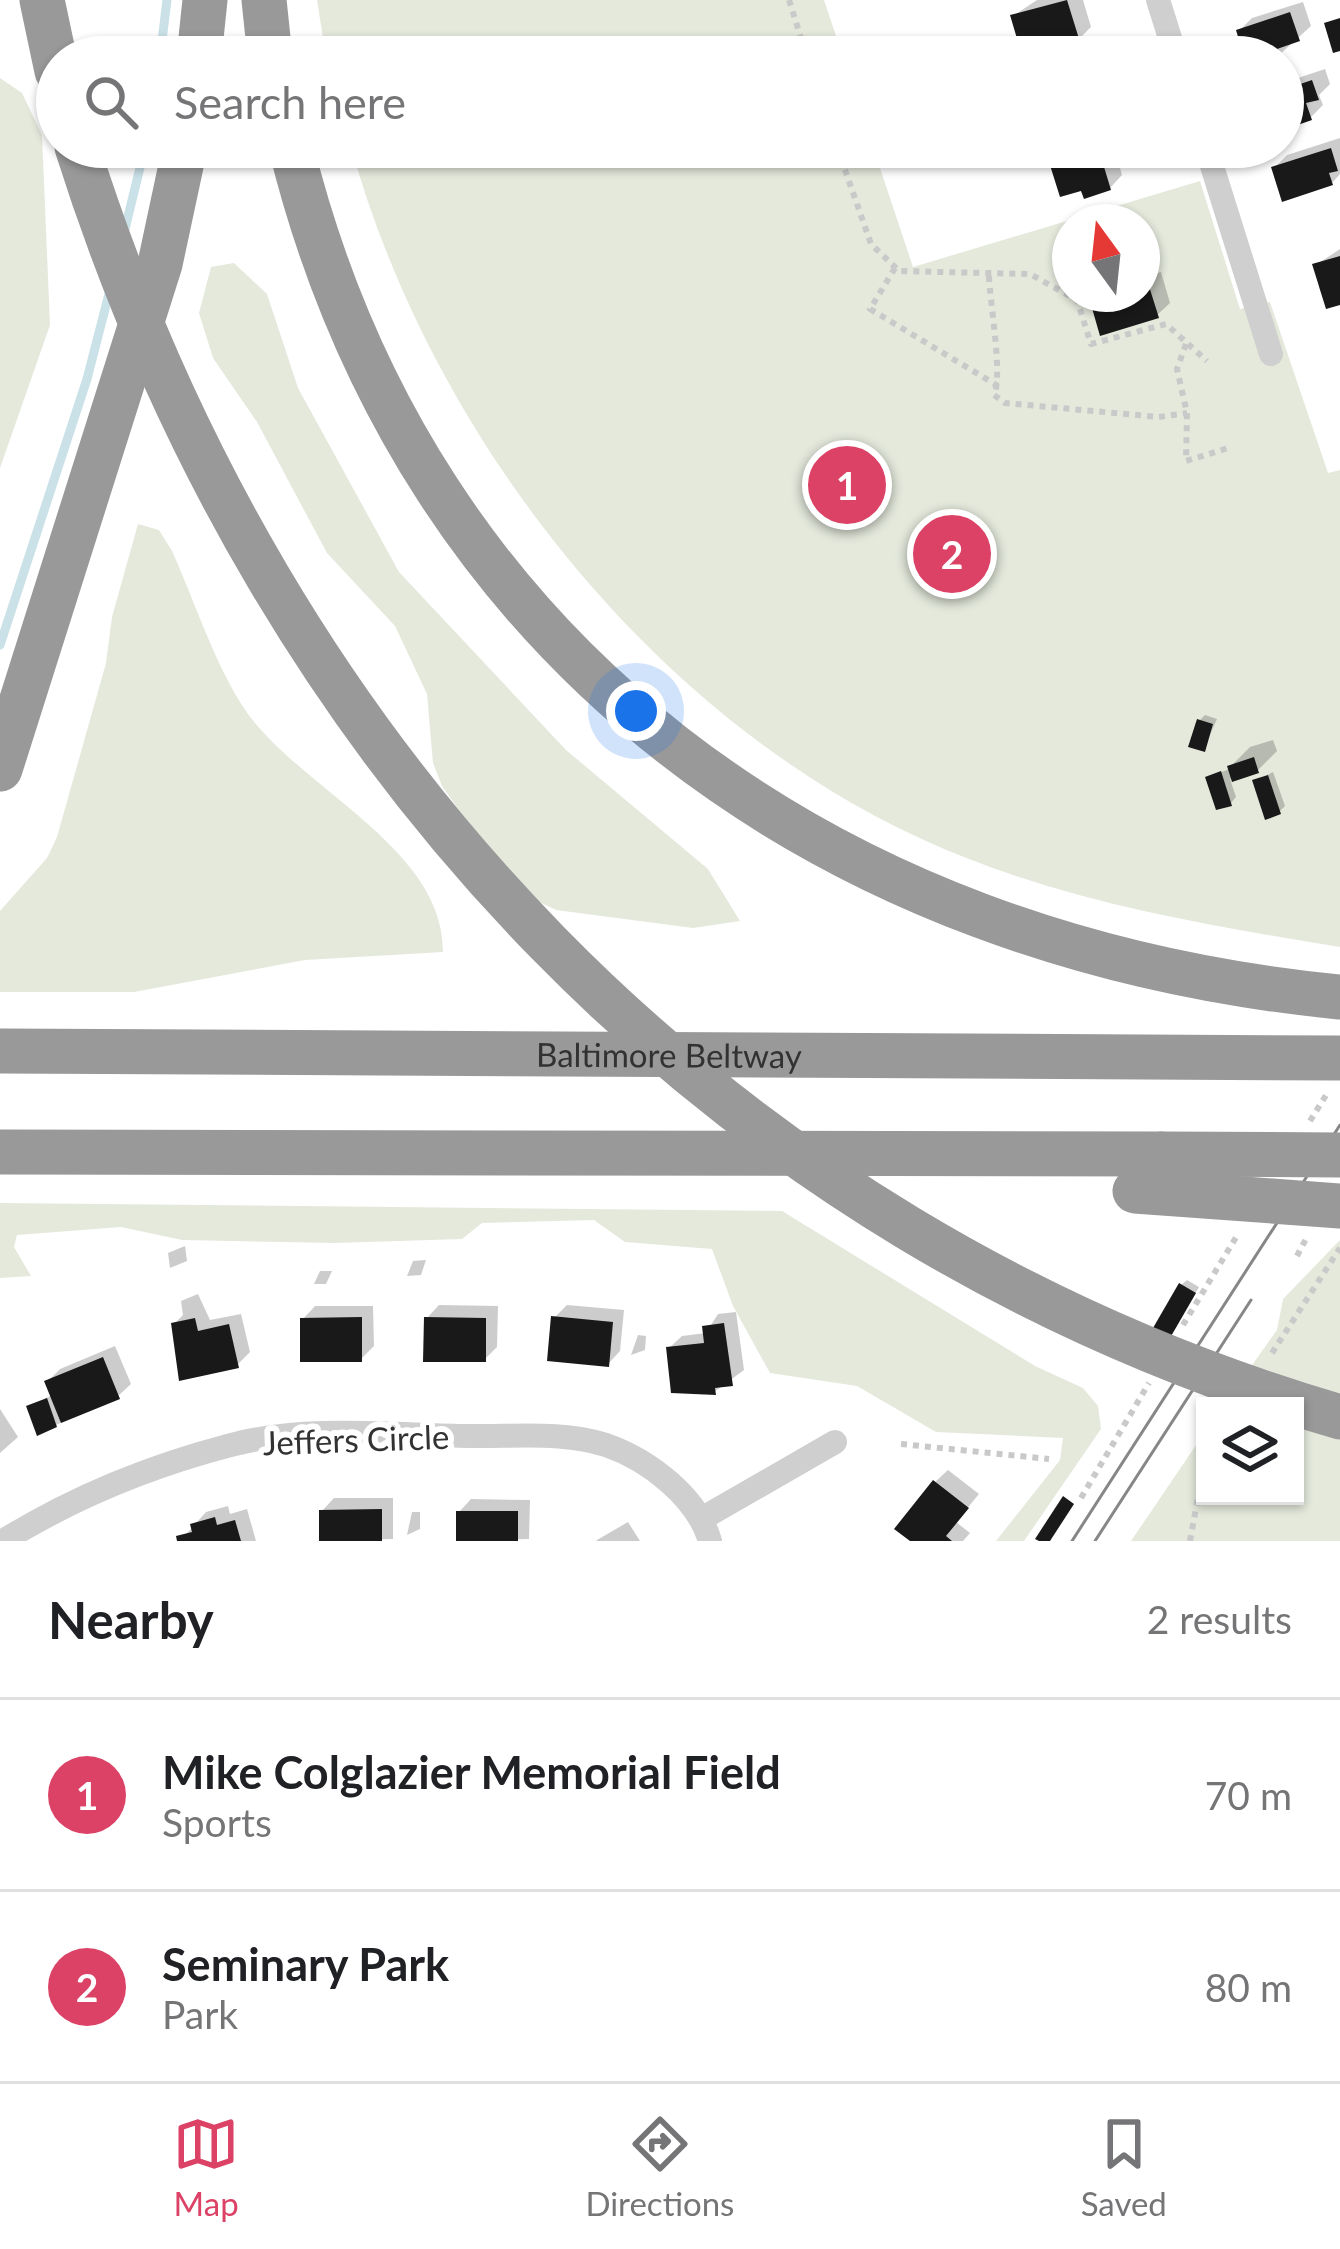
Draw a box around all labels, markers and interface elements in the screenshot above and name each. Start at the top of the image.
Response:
search box [36,36,1304,168]
icon: search [78,69,144,135]
text: Search here [174,75,406,129]
north arrow [1052,204,1160,312]
pin: 1 [808,440,886,530]
pin: 2 [913,509,991,599]
your location [606,681,666,741]
street label: Baltimore Beltway [536,1034,802,1075]
map controls [1196,1397,1304,1505]
button: layers [1196,1397,1304,1505]
street label: Jeffers Circle [262,1416,450,1462]
text: Nearby [48,1589,214,1650]
text: 2 results [1147,1596,1292,1642]
text: Mike Colglazier Memorial Field [162,1745,781,1799]
text: 1 [76,1772,98,1818]
text: 70 m [1205,1772,1292,1818]
text: Sports [162,1799,272,1845]
text: Seminary Park [162,1937,449,1991]
text: 2 [76,1964,98,2010]
text: 80 m [1205,1964,1292,2010]
text: Park [162,1991,238,2037]
tab: Map [173,2111,239,2223]
tab: Directions [585,2111,734,2223]
tab: Saved [1081,2111,1167,2223]

